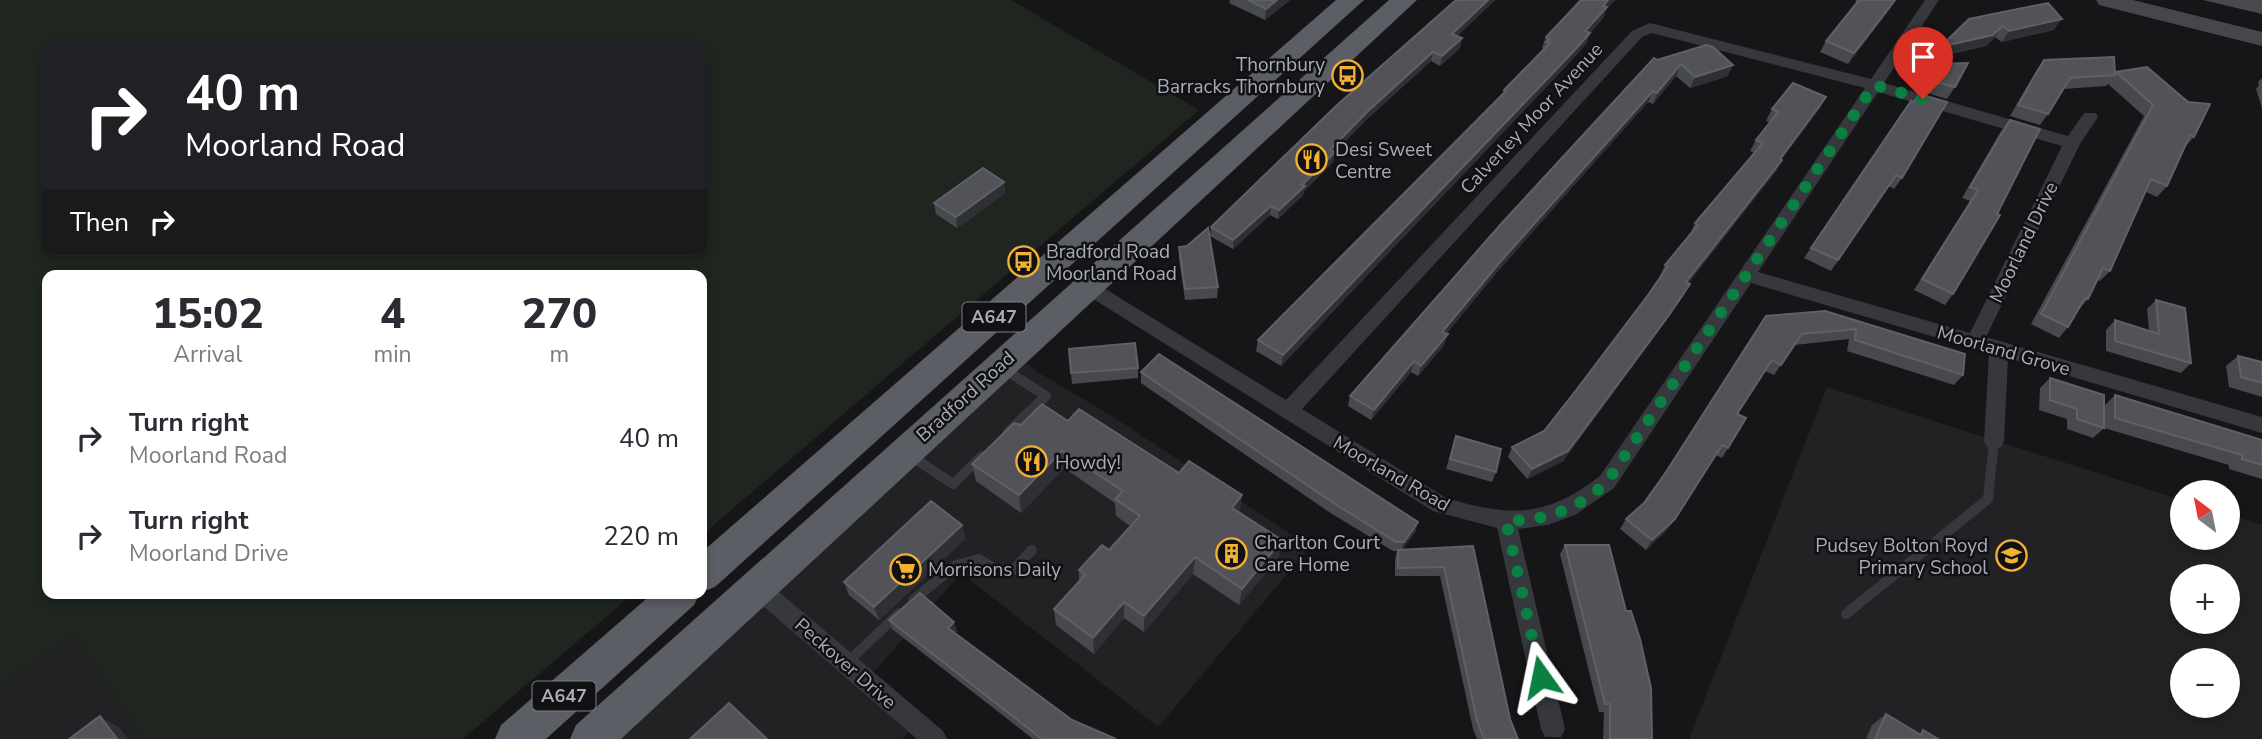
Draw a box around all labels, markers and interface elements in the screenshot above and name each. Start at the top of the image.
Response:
pin [1893,27,1953,99]
street label: Calverley Moor Avenue [1455,37,1609,200]
icon: arrive [1904,38,1942,76]
place label: Thornbury Barracks Thornbury [1157,52,1325,100]
bus stop icon: Thornbury Barracks Thornbury [1331,58,1365,92]
text: 40 m [185,60,300,127]
icon: right [70,70,161,161]
text: Moorland Road [185,124,405,167]
place label: Desi Sweet Centre [1335,137,1432,185]
restaurant icon: Desi Sweet Centre [1295,143,1329,177]
street label: Moorland Drive [1983,178,2064,307]
icon: right [143,203,181,241]
text: Then [70,205,129,240]
place label: Bradford Road Moorland Road [1046,239,1177,287]
bus stop icon: Bradford Road Moorland Road [1006,245,1040,279]
text: 15:02 [152,286,264,343]
text: 4 [380,286,405,343]
text: 270 [522,286,597,343]
road number: A647 [962,302,1026,332]
street label: Moorland Grove [1934,320,2073,382]
text: Arrival [173,339,242,370]
text: min [374,339,412,370]
text: m [549,339,569,370]
street label: Bradford Road [911,346,1021,448]
text: Turn right [129,405,248,440]
icon: right [70,419,108,457]
text: 40 m [619,421,679,456]
street label: Moorland Road [1328,430,1455,518]
text: Moorland Road [129,440,287,471]
restaurant icon: Howdy! [1015,445,1049,479]
place label: Howdy! [1055,450,1121,476]
north arrow [2170,480,2240,550]
map controls [2170,480,2240,718]
text: Turn right [129,503,248,538]
icon: right [70,517,108,555]
text: 220 m [603,519,679,554]
place label: Charlton Court Care Home [1254,530,1380,578]
place label: Pudsey Bolton Royd Primary School [1815,533,1988,581]
building icon: Charlton Court Care Home [1214,536,1248,570]
text: Moorland Drive [129,538,288,569]
school or university icon: Pudsey Bolton Royd Primary School [1994,539,2028,573]
supermarket icon: Morrisons Daily [888,552,922,586]
place label: Morrisons Daily [928,557,1061,583]
button: + [2170,564,2240,634]
street label: Peckover Drive [789,612,902,715]
position arrow [1504,640,1578,714]
button: − [2170,648,2240,718]
road number: A647 [532,682,596,710]

